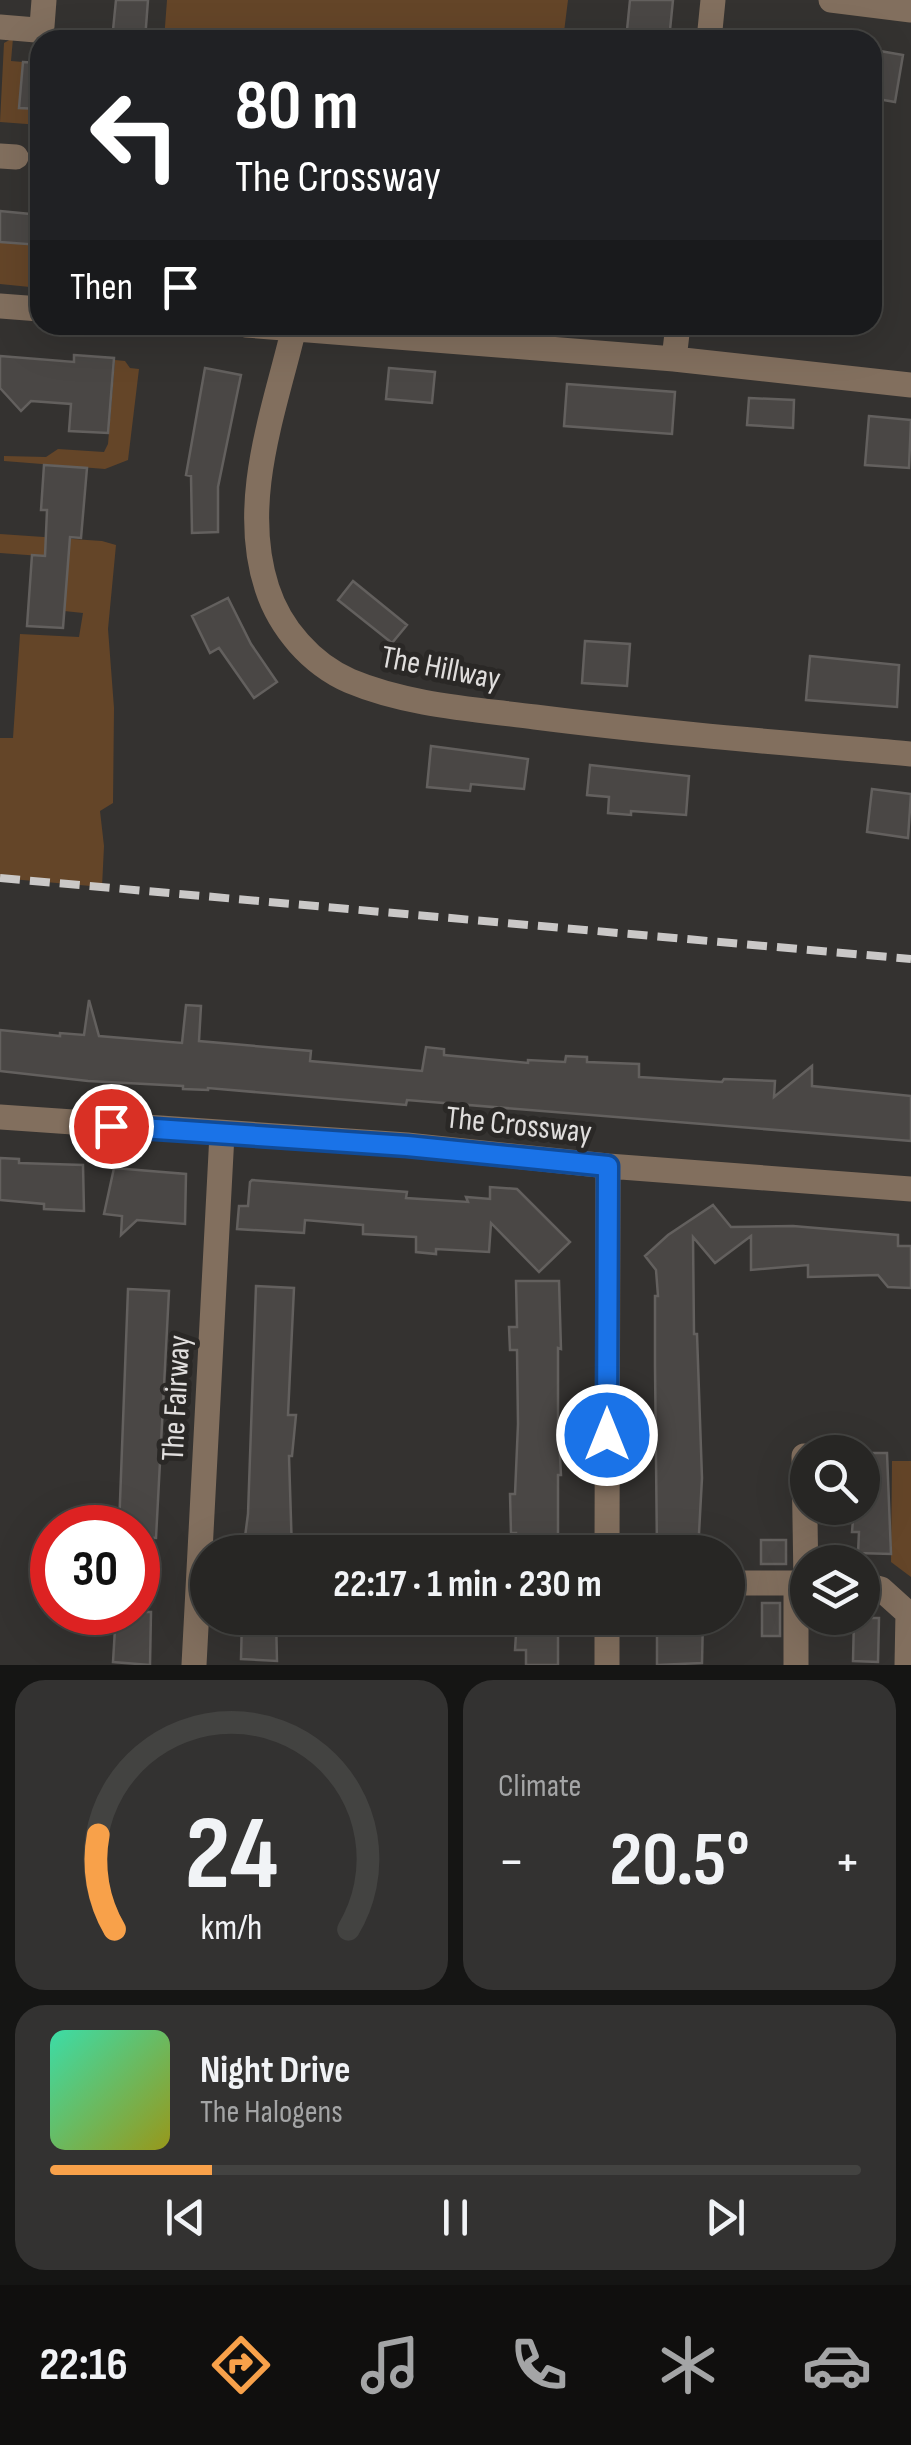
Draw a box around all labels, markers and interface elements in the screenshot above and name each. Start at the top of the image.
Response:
text: 80 m [235,65,359,149]
icon: left [70,70,200,200]
text: The Crossway [235,150,441,205]
icon: arrive [153,260,208,315]
text: Then [70,265,133,310]
street label: The Hillway [378,638,504,699]
pin [69,1084,154,1169]
street label: The Crossway [444,1098,594,1153]
icon: arrive [84,1099,139,1154]
street label: The Fairway [154,1334,199,1462]
position arrow [555,1383,659,1487]
map controls [790,1435,880,1635]
button: search [790,1435,880,1525]
speed limit sign: 30 [30,1505,160,1635]
button: layers [790,1545,880,1635]
text: 22:17 · 1 min · 230 m [333,1562,602,1607]
text: Climate [498,1767,581,1806]
text: 24 [185,1793,278,1918]
text: 20.5° [609,1816,750,1907]
text: − [498,1829,525,1896]
text: + [834,1829,861,1896]
text: km/h [201,1907,262,1950]
text: Night Drive [200,2048,351,2093]
text: The Halogens [200,2093,343,2132]
icon: previous [158,2190,213,2245]
icon: pause [428,2190,483,2245]
icon: next [698,2190,753,2245]
icon: directions [206,2330,276,2400]
icon: music [355,2330,425,2400]
icon: phone [504,2330,574,2400]
icon: climate [653,2330,723,2400]
icon: car [802,2330,872,2400]
text: 22:16 [39,2338,128,2393]

